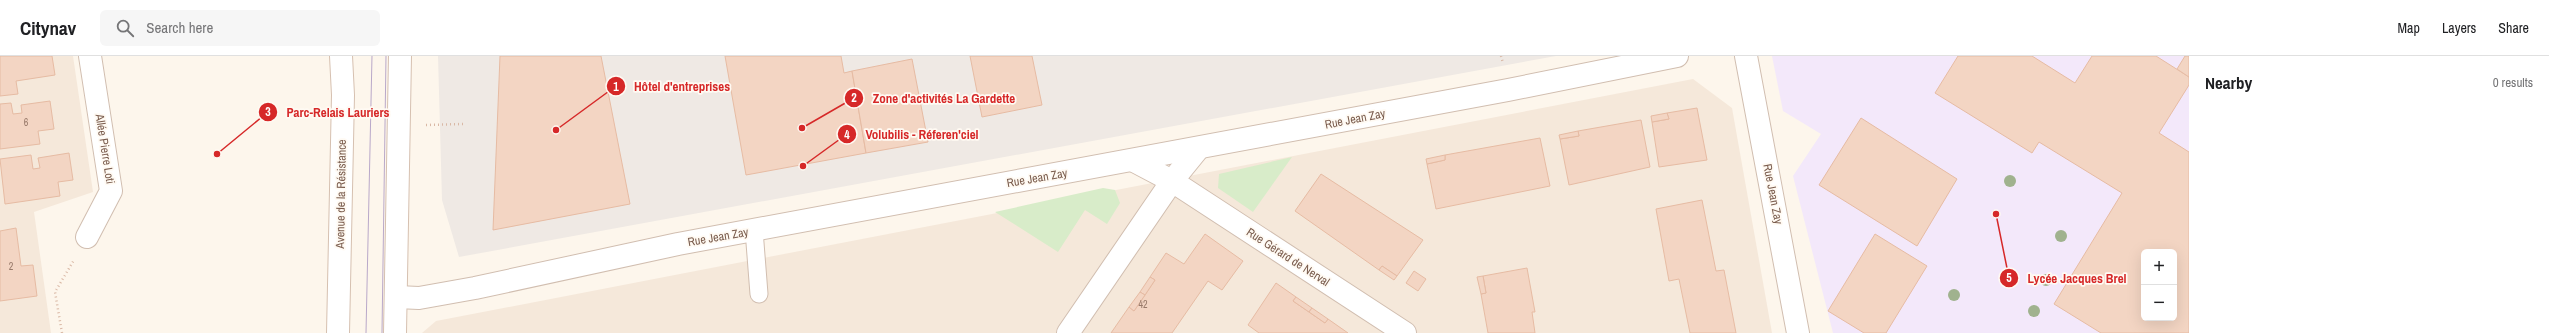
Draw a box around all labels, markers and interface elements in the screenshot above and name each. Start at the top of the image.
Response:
search box [100,10,380,46]
text: Citynav [20,15,76,41]
icon: search [114,17,136,39]
text: Search here [146,17,213,38]
text: Map [2398,19,2420,37]
text: Layers [2442,19,2476,37]
text: Share [2498,19,2529,37]
text: Nearby [2205,71,2252,94]
callout: Hôtel d'entreprises [606,74,738,99]
text: 0 results [2493,74,2533,91]
text: Hôtel d'entreprises [634,78,730,95]
text: 1 [613,79,619,95]
callout: Zone d'activités La Gardette [844,85,1023,110]
text: 2 [851,90,857,106]
text: Zone d'activités La Gardette [873,90,1015,107]
callout: Parc-Relais Lauriers [258,99,397,124]
text: 3 [265,104,271,120]
text: Parc-Relais Lauriers [286,104,390,121]
street label: Rue Jean Zay [1323,105,1387,133]
street label: Allée Pierre Loti [91,112,118,185]
house number: 6 [24,116,29,129]
callout: Volubilis - Réferen'ciel [837,122,986,147]
text: Volubilis - Réferen'ciel [865,126,979,143]
text: 4 [844,127,850,143]
street label: Avenue de la Résistance [332,139,350,250]
street label: Rue Jean Zay [1759,162,1787,226]
street label: Rue Jean Zay [1005,165,1069,191]
street label: Rue Jean Zay [686,224,750,250]
street label: Rue Gérard de Nerval [1243,224,1333,290]
map controls [2141,249,2177,321]
button: + [2141,249,2177,285]
house number: 2 [9,260,14,273]
callout: Lycée Jacques Brel [1999,266,2134,291]
text: 5 [2006,270,2012,286]
text: Lycée Jacques Brel [2027,270,2127,287]
button: − [2141,285,2177,321]
house number: 42 [1138,298,1148,311]

